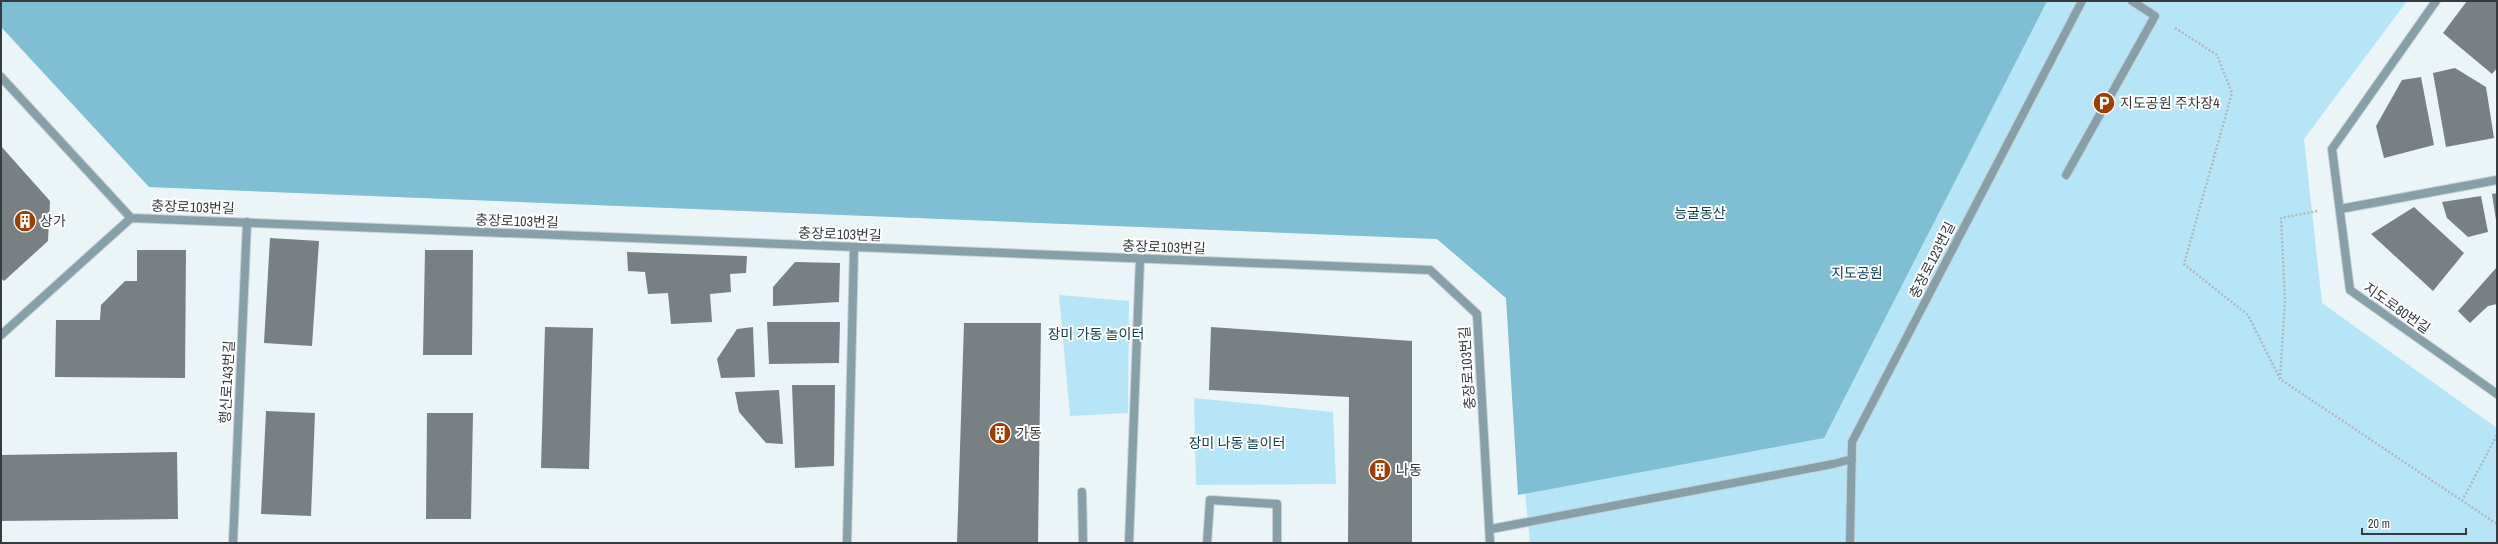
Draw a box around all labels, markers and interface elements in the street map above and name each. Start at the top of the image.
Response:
parking icon: 지도공원 주차장4 [2091,90,2117,116]
place label: 지도공원 주차장4 [2120,94,2220,112]
street label: 충장로103번길 [151,197,235,217]
park label: 능굴동산 [1674,204,1726,222]
building icon: 상가 [12,208,38,234]
street label: 충장로103번길 [475,211,559,231]
place label: 상가 [40,212,66,230]
street label: 충장로123번길 [1905,219,1959,301]
street label: 충장로103번길 [798,224,882,244]
street label: 충장로103번길 [1122,237,1206,257]
park label: 지도공원 [1831,264,1883,282]
street label: 지도로80번길 [2360,278,2434,338]
park label: 장미 가동 놀이터 [1048,325,1144,343]
street label: 충장로103번길 [1455,326,1479,410]
street label: 행신로143번길 [216,340,238,424]
building icon: 가동 [987,420,1013,446]
place label: 가동 [1016,424,1042,442]
park label: 장미 나동 놀이터 [1189,434,1285,452]
building icon: 나동 [1367,457,1393,483]
place label: 나동 [1396,461,1422,479]
scale bar [2362,510,2466,536]
text: 20 m [2368,516,2390,532]

